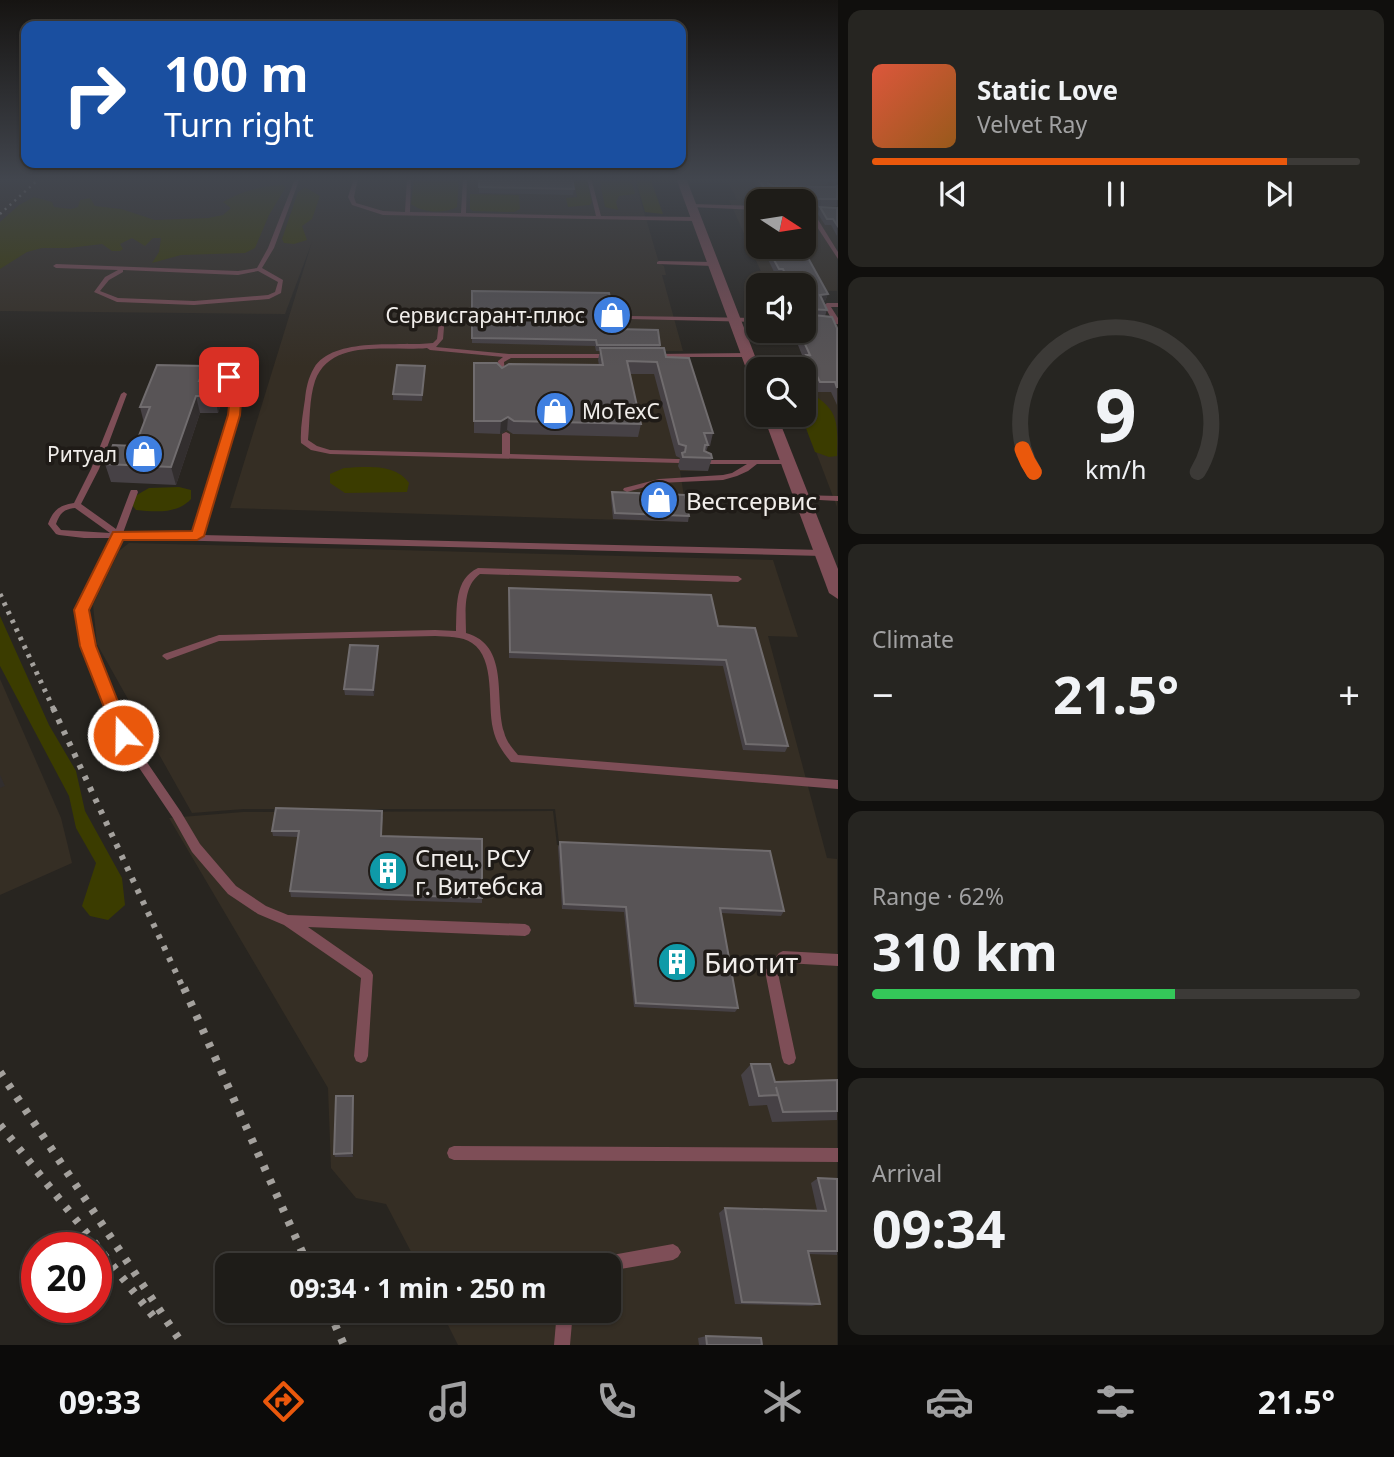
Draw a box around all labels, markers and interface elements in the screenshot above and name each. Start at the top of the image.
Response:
text: 100 m [164,40,309,106]
icon: right [49,49,140,140]
text: Static Love [977,72,1118,108]
text: Turn right [164,103,314,146]
text: Velvet Ray [977,108,1087,140]
icon: previous [934,175,972,213]
icon: pause [1097,175,1135,213]
icon: next [1260,175,1298,213]
north arrow [746,189,816,259]
map controls [746,189,816,427]
button: sound [746,273,816,343]
shop icon: Сервисгарант-плюс [591,294,633,336]
place label: Сервисгарант-плюс [385,301,585,329]
pin [199,347,259,407]
button: search [746,357,816,427]
icon: arrive [210,358,248,396]
text: 9 [1095,364,1137,463]
shop icon: MoTexC [534,390,576,432]
place label: MoTexC [582,397,660,425]
shop icon: Ритуал [123,433,165,475]
place label: Ритуал [47,440,117,468]
text: km/h [1085,451,1147,485]
shop icon: Вестсервис [638,479,680,521]
place label: Вестсервис [686,484,817,517]
text: Climate [872,623,954,655]
text: 21.5° [1053,658,1179,729]
text: − [872,668,894,720]
text: + [1338,668,1360,720]
position arrow [86,698,160,772]
place label: Спец. РСУ г. Витебска [415,841,544,902]
building icon: Спец. РСУ г. Витебска [367,850,409,892]
text: Range · 62% [872,880,1004,912]
text: 310 km [872,915,1058,986]
building icon: Биотит [656,941,698,983]
place label: Биотит [704,943,798,981]
text: Arrival [872,1157,942,1189]
text: 09:34 [872,1192,1006,1263]
speed limit sign: 20 [21,1232,112,1323]
text: 09:34 · 1 min · 250 m [290,1270,546,1306]
icon: directions [259,1377,308,1426]
icon: music [425,1377,474,1426]
icon: phone [592,1377,641,1426]
icon: climate [758,1377,807,1426]
icon: car [925,1377,974,1426]
icon: filters [1091,1377,1140,1426]
text: 09:33 [59,1380,141,1423]
text: 21.5° [1258,1380,1335,1423]

